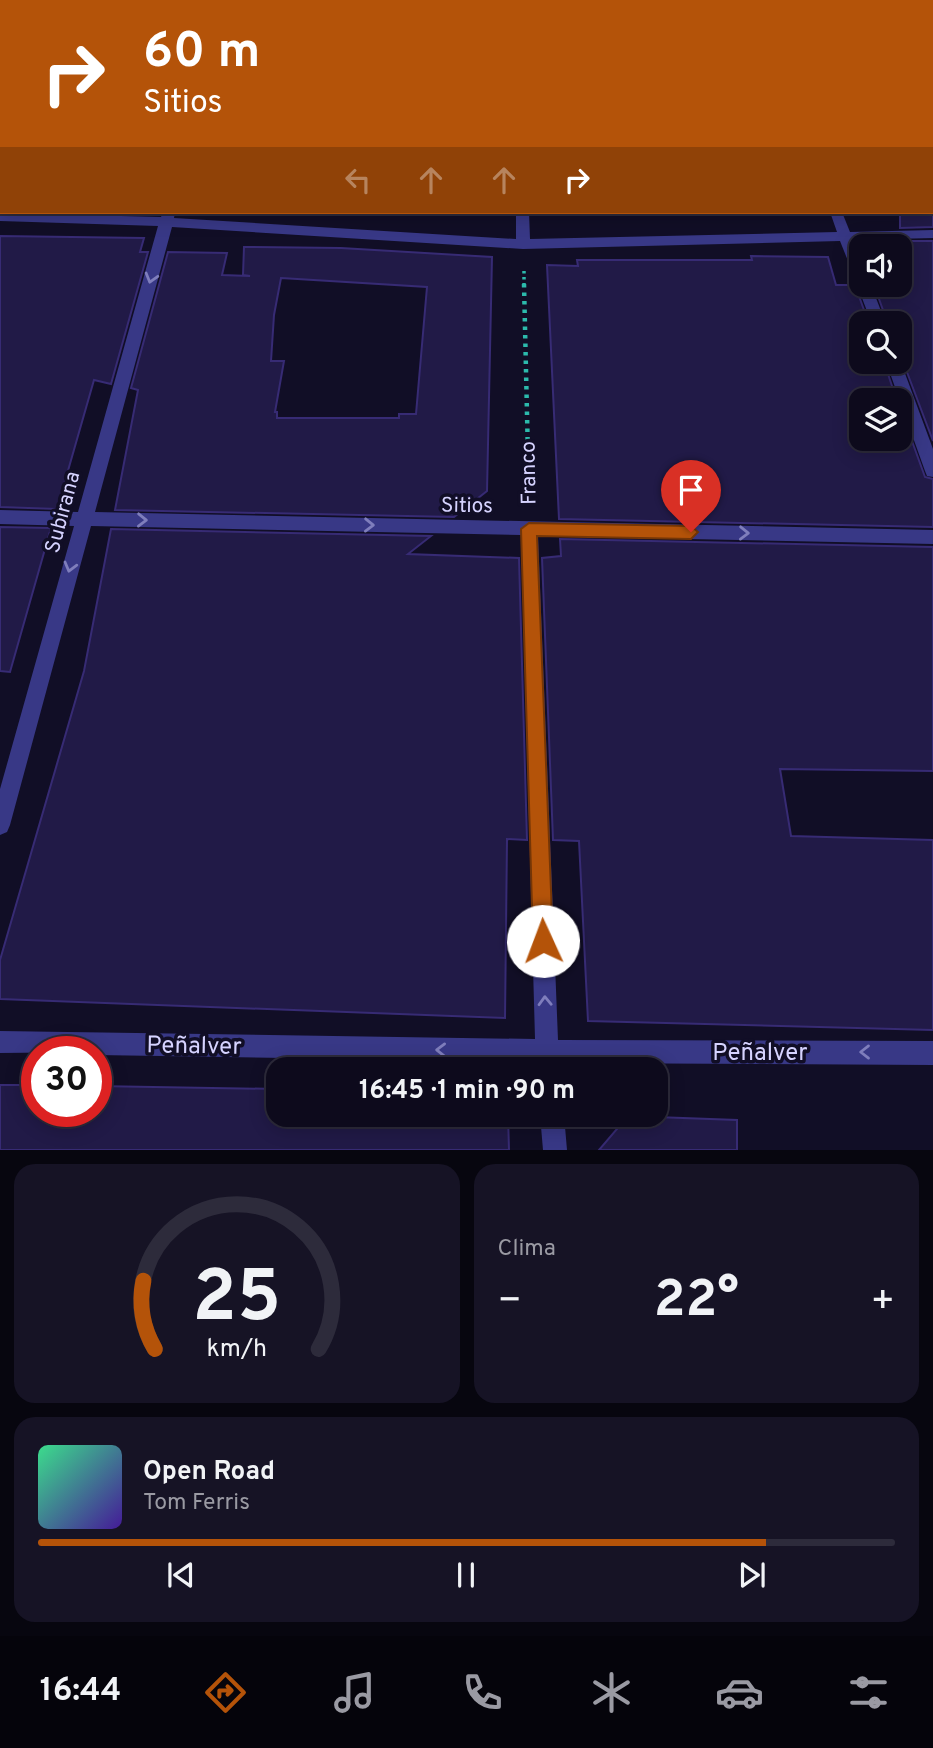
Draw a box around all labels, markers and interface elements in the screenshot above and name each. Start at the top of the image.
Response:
text: 60 m [143,23,261,85]
icon: right [28,28,119,119]
text: Sitios [143,84,222,124]
icon: left [339,161,377,199]
icon: ahead [412,161,450,199]
icon: ahead [485,161,523,199]
icon: right [558,161,596,199]
map controls [849,234,912,451]
button: sound [849,234,912,297]
one-way arrow [145,271,160,283]
button: search [849,311,912,374]
button: layers [849,388,912,451]
street label: Franco [515,441,544,505]
pin [661,460,721,532]
street label: Subirana [40,469,87,556]
icon: arrive [672,471,710,509]
street label: Sitios [441,493,493,520]
one-way arrow [137,512,147,528]
one-way arrow [364,518,375,533]
one-way arrow [739,526,750,541]
one-way arrow [64,561,78,573]
position arrow [506,904,580,978]
one-way arrow [537,995,553,1006]
street label: Peñalver [146,1031,242,1063]
speed limit sign: 30 [21,1036,112,1127]
street label: Peñalver [712,1039,808,1069]
one-way arrow [436,1042,447,1057]
one-way arrow [859,1044,870,1060]
text: 16:45 · 1 min · 90 m [359,1075,575,1108]
text: Clima [498,1235,556,1264]
text: 25 [192,1256,281,1348]
text: 22° [654,1269,739,1335]
text: − [498,1278,522,1327]
text: + [870,1278,895,1327]
text: km/h [206,1334,267,1366]
text: Open Road [143,1456,275,1489]
text: Tom Ferris [143,1489,250,1518]
icon: previous [162,1556,200,1594]
icon: pause [447,1556,485,1594]
icon: next [733,1556,771,1594]
icon: directions [201,1668,250,1717]
icon: music [330,1668,379,1717]
icon: phone [458,1668,507,1717]
icon: climate [587,1668,636,1717]
icon: car [715,1668,764,1717]
icon: filters [844,1668,893,1717]
text: 16:44 [40,1672,121,1712]

